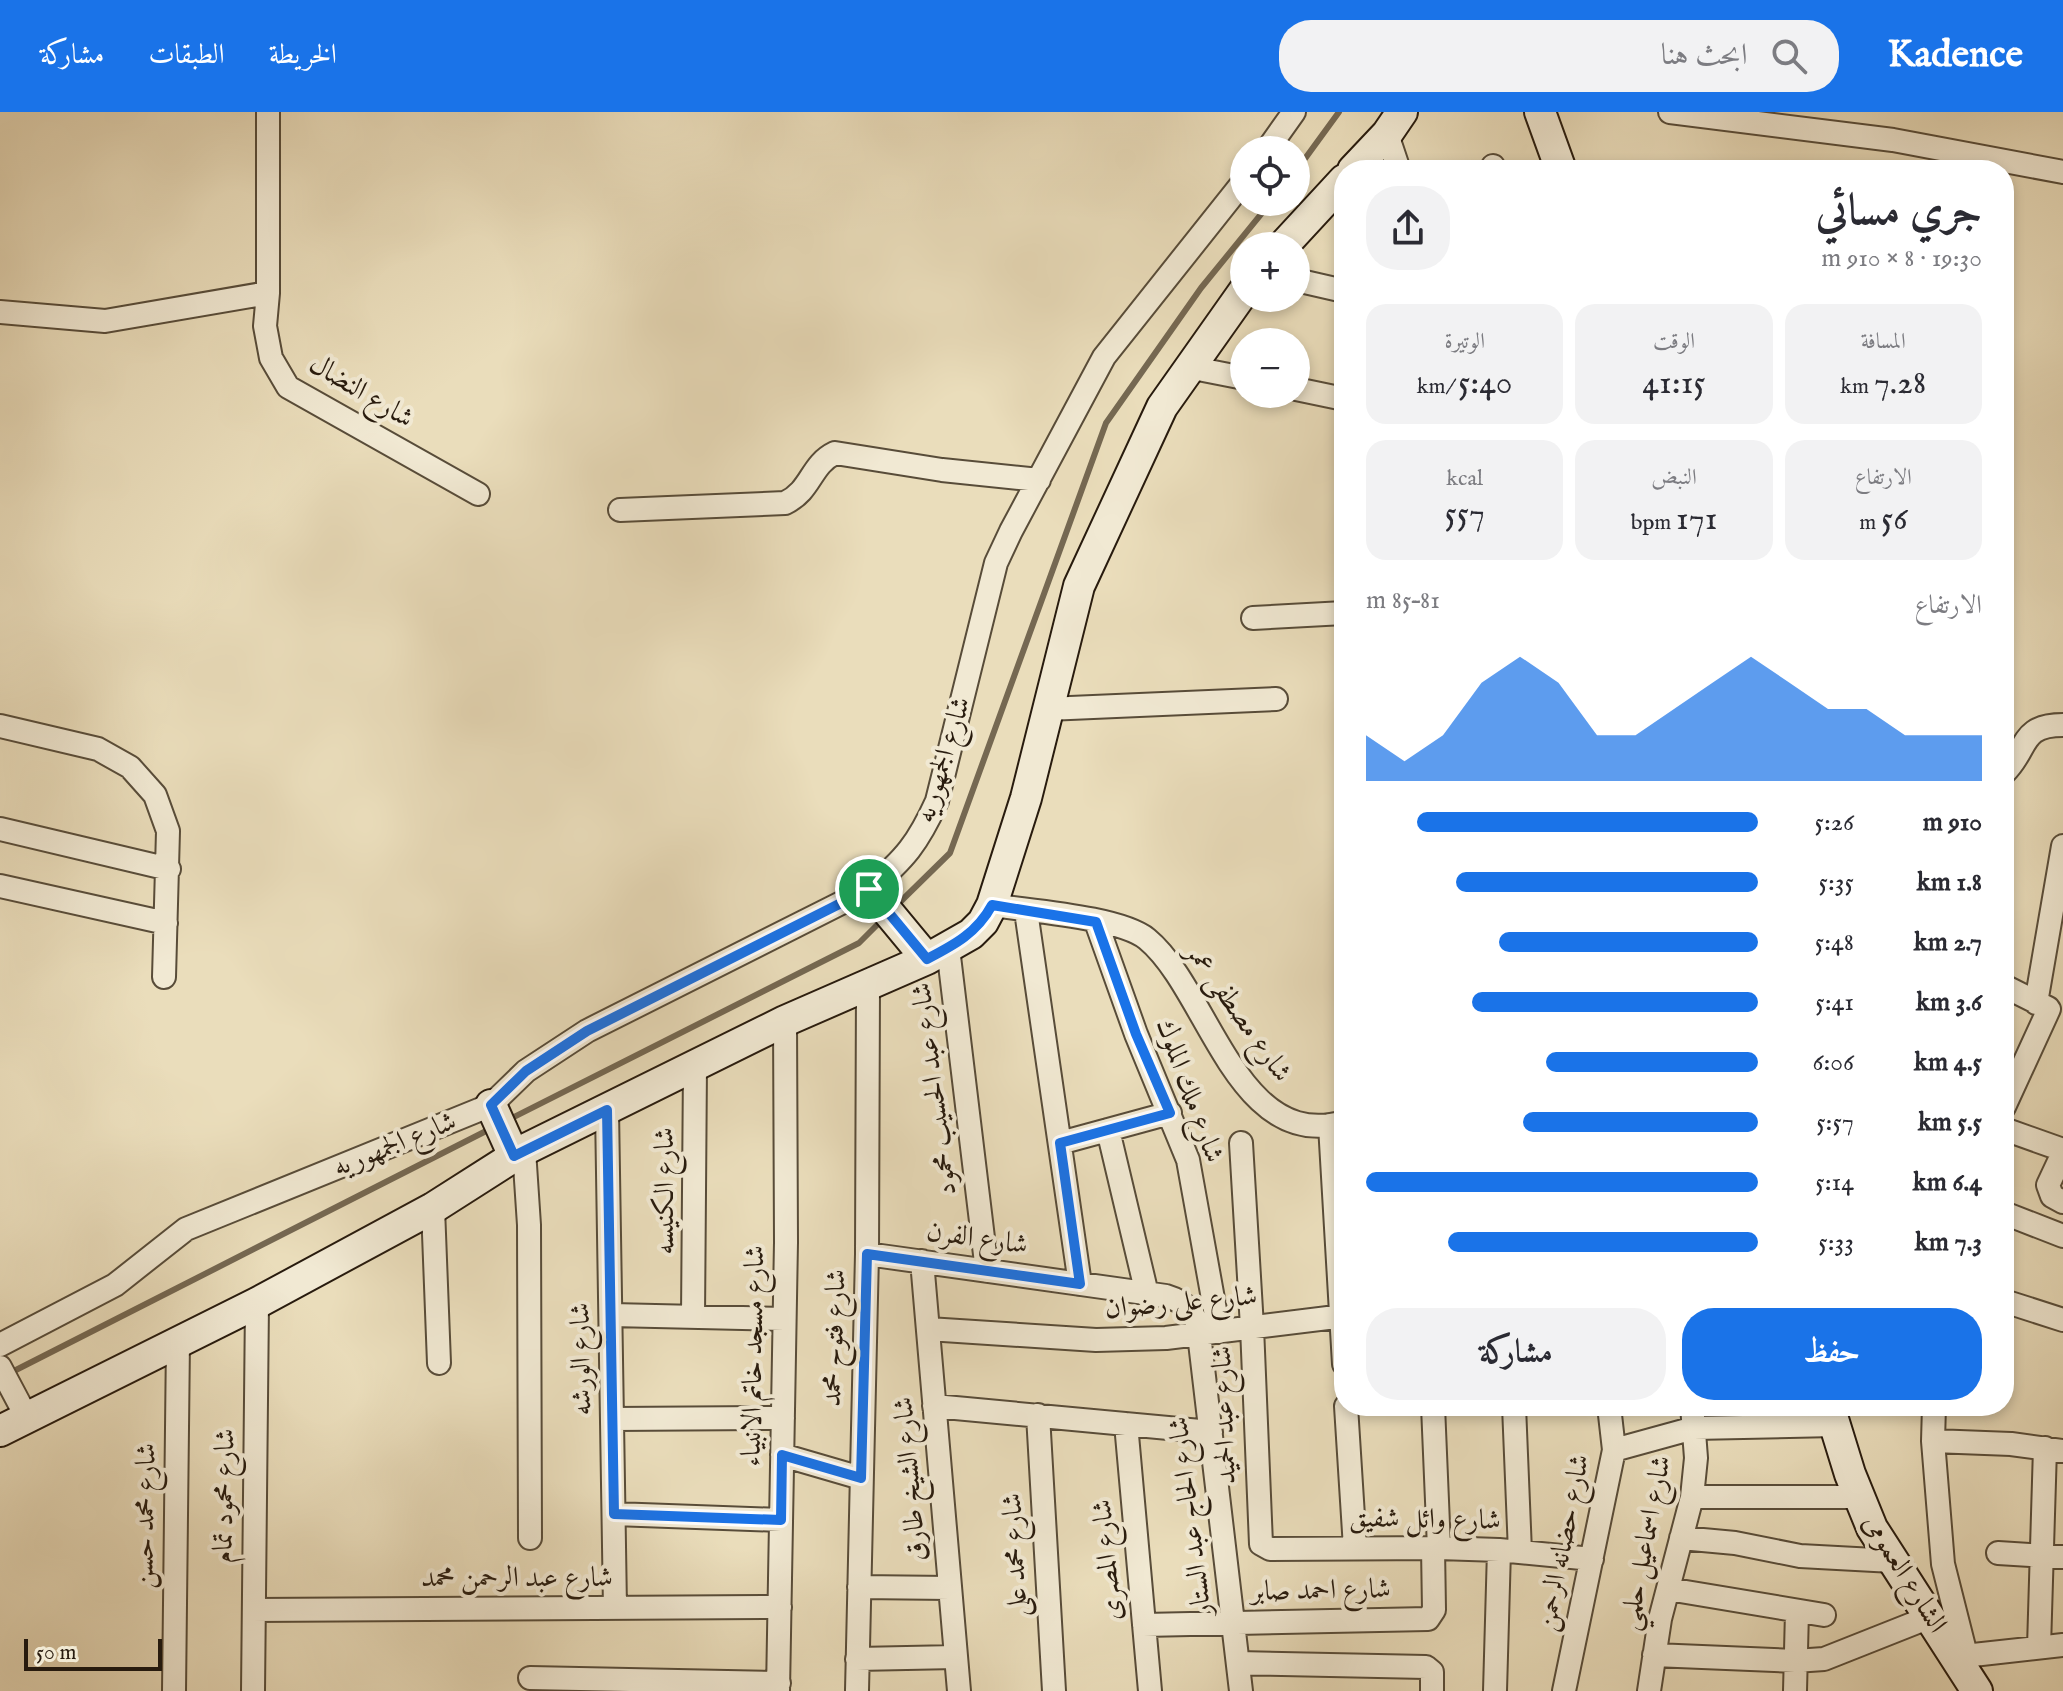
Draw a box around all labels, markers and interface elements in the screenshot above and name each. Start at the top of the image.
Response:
search box [1279,20,1839,92]
text: Kadence [1887,32,2023,80]
icon: search [1767,34,1811,78]
text: ابحث هنا [1661,37,1747,75]
text: مشاركة [40,38,104,73]
text: الطبقات [148,38,225,73]
text: الخريطة [269,38,337,73]
map controls [1230,136,1310,408]
button: locate [1230,136,1310,216]
text: جري مسائي [1816,184,1982,240]
button: share [1366,186,1450,270]
button: + [1230,232,1310,312]
text: 19:30 · 8 × 910 m [1821,242,1982,275]
button: − [1230,328,1310,408]
text: الوتيرة [1444,328,1485,356]
text: الوقت [1653,328,1695,356]
text: المسافة [1861,328,1906,356]
street label: شارع النضال [300,347,420,440]
text: 5:40 [1458,362,1513,405]
text: 41:15 [1642,362,1706,405]
text: 7.28 [1874,362,1926,405]
text: /km [1417,373,1458,401]
text: km [1840,373,1874,401]
text: النبض [1651,464,1697,492]
text: الارتفاع [1855,464,1912,492]
text: kcal [1446,465,1483,493]
text: 557 [1444,493,1485,536]
text: 171 [1676,498,1717,541]
text: 56 [1881,498,1908,541]
text: bpm [1631,509,1676,537]
text: m [1859,509,1881,537]
text: 81–85 m [1366,584,1440,617]
text: الارتفاع [1915,589,1982,622]
street label: شارع الجمهوريه [908,693,984,828]
text: 5:26 [1815,806,1854,839]
text: 910 m [1923,806,1982,839]
pin [835,855,903,923]
text: 5:35 [1819,866,1854,899]
text: 1.8 km [1917,866,1982,899]
icon: arrive [847,867,891,911]
text: 5:48 [1815,926,1854,959]
text: 2.7 km [1914,926,1982,959]
street label: شارع مصطفى عمر [1172,934,1299,1092]
street label: شارع عبد الحسيب محمود [905,980,969,1197]
text: 5:41 [1815,986,1854,1019]
text: 3.6 km [1916,986,1982,1019]
street label: شارع ملك الملوك [1143,1014,1231,1169]
text: 6:06 [1812,1046,1854,1079]
text: 4.5 km [1914,1046,1982,1079]
street label: شارع الجمهوريه [328,1104,463,1189]
text: 5:57 [1816,1106,1854,1139]
text: 5.5 km [1918,1106,1982,1139]
street label: شارع الكنيسه [648,1127,687,1255]
text: 5:14 [1815,1166,1854,1199]
text: 6.4 km [1913,1166,1982,1199]
street label: شارع الفرن [924,1215,1030,1267]
text: 5:33 [1818,1226,1854,1259]
text: 7.3 km [1915,1226,1982,1259]
street label: شارع مسجد خاتم الانبياء [735,1245,778,1467]
street label: شارع فتوح محمد [815,1269,861,1408]
street label: شارع على رضوان [1103,1279,1259,1331]
street label: شارع الورشه [564,1302,604,1416]
button: مشاركة [1366,1308,1666,1400]
button: حفظ [1682,1308,1982,1400]
street label: شارع عبد الحميد [1205,1345,1249,1485]
street label: شارع الشيخ طارق [886,1395,941,1563]
street label: شارع الحاج عبد الستار [1161,1414,1227,1621]
street label: شارع محمود تمام [206,1428,249,1564]
street label: شارع محمد حسن [127,1443,169,1589]
street label: شارع حضانه الرحمن [1530,1451,1602,1635]
street label: شارع اسماعيل حلمي [1612,1453,1687,1635]
street label: شارع محمد على [995,1492,1041,1618]
street label: شارع المصرى [1085,1497,1135,1622]
street label: شارع وائل شفيق [1349,1501,1501,1543]
street label: الشارع العمومى [1850,1508,1954,1642]
street label: شارع عبد الرحمن محمد [421,1561,613,1600]
street label: شارع احمد صابر [1248,1572,1391,1614]
scale bar [24,1635,162,1671]
text: 50 m [36,1639,77,1667]

